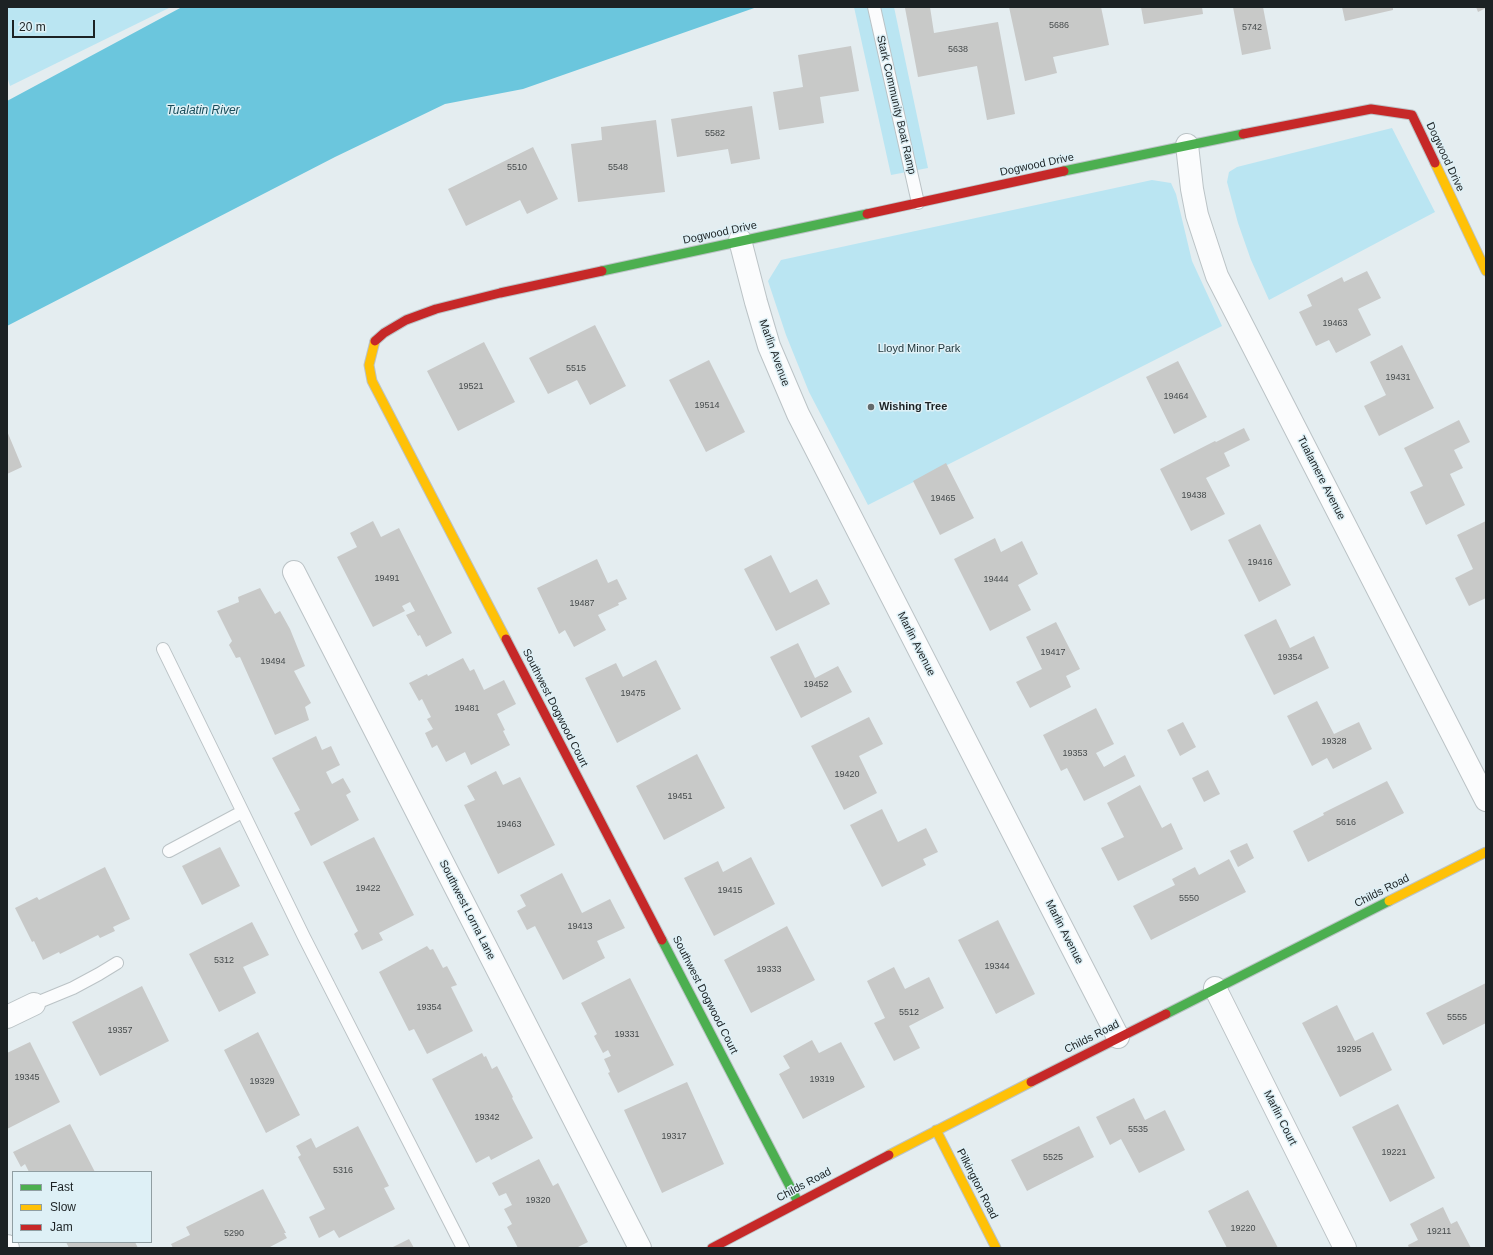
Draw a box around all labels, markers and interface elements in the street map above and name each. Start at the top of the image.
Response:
scale bar [14,12,97,38]
text: 20 m [19,20,46,34]
house number: 5686 [1049,21,1069,31]
house number: 5742 [1242,23,1262,33]
street label: Stark Community Boat Ramp [874,34,918,176]
house number: 5638 [948,45,968,55]
water label: Tualatin River [166,104,240,118]
street label: Dogwood Drive [1423,120,1467,194]
house number: 5582 [705,129,725,139]
street label: Dogwood Drive [999,151,1075,179]
house number: 5510 [507,163,527,173]
house number: 5548 [608,163,628,173]
street label: Dogwood Drive [682,219,758,247]
street label: Marlin Avenue [756,318,792,388]
house number: 19463 [1322,319,1348,329]
park label: Lloyd Minor Park [878,342,960,356]
house number: 5515 [566,364,586,374]
house number: 19431 [1385,373,1411,383]
house number: 19521 [458,382,484,392]
house number: 19464 [1163,392,1189,402]
place label: Wishing Tree [879,400,947,414]
house number: 19514 [694,401,720,411]
marker: Wishing Tree [866,402,876,412]
street label: Tualamere Avenue [1294,434,1348,522]
house number: 19438 [1181,491,1207,501]
house number: 19465 [930,494,956,504]
house number: 19416 [1247,558,1273,568]
house number: 19491 [374,574,400,584]
house number: 19444 [983,575,1009,585]
house number: 19487 [569,599,595,609]
street label: Marlin Avenue [894,610,938,678]
street label: Southwest Dogwood Court [519,647,591,769]
house number: 19417 [1040,648,1066,658]
house number: 19354 [1277,653,1303,663]
house number: 19494 [260,657,286,667]
house number: 19452 [803,680,829,690]
house number: 19475 [620,689,646,699]
house number: 19481 [454,704,480,714]
house number: 19328 [1321,737,1347,747]
house number: 19353 [1062,749,1088,759]
house number: 19420 [834,770,860,780]
house number: 19451 [667,792,693,802]
house number: 5616 [1336,818,1356,828]
house number: 19463 [496,820,522,830]
street label: Southwest Lorna Lane [436,858,498,962]
street label: Childs Road [1352,872,1412,910]
house number: 19422 [355,884,381,894]
house number: 19415 [717,886,743,896]
house number: 5550 [1179,894,1199,904]
street label: Marlin Avenue [1042,898,1086,966]
house number: 19413 [567,922,593,932]
street label: Southwest Dogwood Court [669,934,741,1056]
house number: 5312 [214,956,234,966]
house number: 19344 [984,962,1010,972]
house number: 19333 [756,965,782,975]
house number: 19354 [416,1003,442,1013]
house number: 5512 [899,1008,919,1018]
house number: 5555 [1447,1013,1467,1023]
street label: Childs Road [1062,1018,1122,1056]
house number: 19357 [107,1026,133,1036]
house number: 19331 [614,1030,640,1040]
house number: 19295 [1336,1045,1362,1055]
house number: 19345 [14,1073,40,1083]
house number: 19319 [809,1075,835,1085]
house number: 19329 [249,1077,275,1087]
street label: Marlin Court [1261,1088,1299,1148]
house number: 19342 [474,1113,500,1123]
house number: 5535 [1128,1125,1148,1135]
house number: 19317 [661,1132,687,1142]
street label: Pilkington Road [954,1147,1000,1221]
house number: 19221 [1381,1148,1407,1158]
house number: 5525 [1043,1153,1063,1163]
street label: Childs Road [774,1165,834,1205]
house number: 5316 [333,1166,353,1176]
legend [12,1171,152,1243]
text: Fast [50,1180,73,1194]
house number: 19320 [525,1196,551,1206]
text: Slow [50,1200,76,1214]
text: Jam [50,1220,73,1234]
house number: 19220 [1230,1224,1256,1234]
house number: 19211 [1427,1227,1451,1237]
house number: 5290 [224,1229,244,1239]

